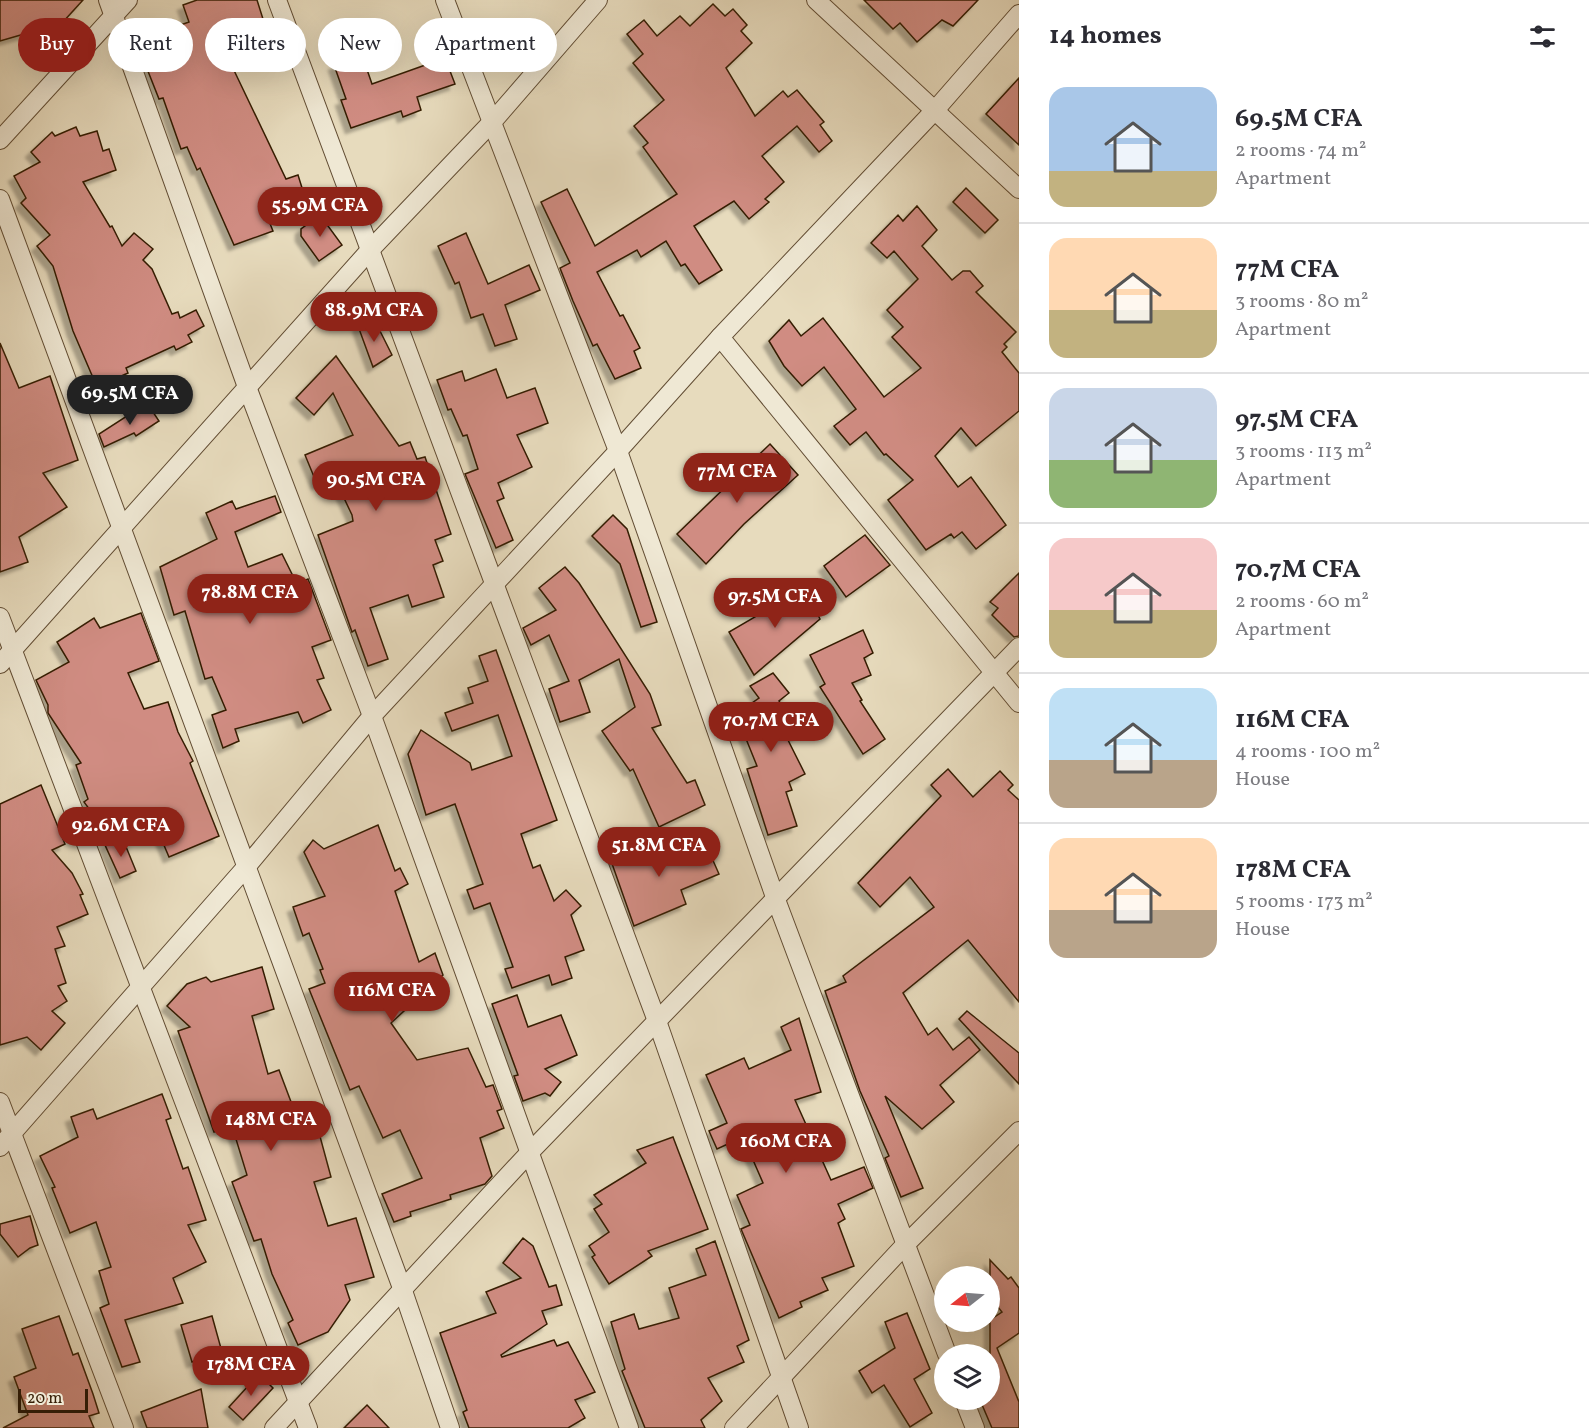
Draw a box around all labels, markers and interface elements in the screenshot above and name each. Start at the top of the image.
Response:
chip: Buy [18,18,96,72]
chip: Rent [108,18,193,72]
chip: Filters [205,18,306,72]
chip: New [318,18,402,72]
chip: Apartment [414,18,557,72]
text: 14 homes [1049,18,1162,54]
icon: filters [1526,20,1559,53]
text: 69.5M CFA [1235,101,1363,137]
icon: home [1097,111,1169,183]
text: 2 rooms · 74 m² [1235,137,1366,165]
text: Apartment [1235,165,1331,193]
pin: 55.9M CFA [251,187,389,238]
text: 55.9M CFA [272,192,368,220]
text: 77M CFA [1235,252,1339,288]
icon: home [1097,262,1169,334]
text: 3 rooms · 80 m² [1235,288,1368,316]
pin: 88.9M CFA [305,292,443,343]
text: 88.9M CFA [324,297,424,325]
text: Apartment [1235,316,1331,344]
pin: 69.5M CFA [61,375,199,426]
text: 69.5M CFA [81,380,179,408]
text: 97.5M CFA [1235,402,1358,438]
icon: home [1097,412,1169,484]
text: 3 rooms · 113 m² [1235,438,1372,466]
pin: 77M CFA [682,453,792,504]
text: 77M CFA [697,458,777,486]
pin: 90.5M CFA [307,461,445,512]
text: 90.5M CFA [326,466,426,494]
text: Apartment [1235,466,1331,494]
text: 70.7M CFA [1235,552,1361,588]
icon: home [1097,562,1169,634]
pin: 78.8M CFA [181,574,319,625]
pin: 97.5M CFA [706,578,844,629]
text: 78.8M CFA [201,579,299,607]
text: 97.5M CFA [728,583,822,611]
text: 2 rooms · 60 m² [1235,588,1369,616]
text: Apartment [1235,616,1331,644]
pin: 70.7M CFA [702,702,840,753]
text: 116M CFA [1235,702,1349,738]
text: 70.7M CFA [723,707,819,735]
icon: home [1097,712,1169,784]
text: 4 rooms · 100 m² [1235,738,1380,766]
text: House [1235,766,1290,794]
pin: 92.6M CFA [52,807,190,858]
text: 92.6M CFA [71,812,171,840]
pin: 51.8M CFA [590,827,728,878]
text: 51.8M CFA [611,832,707,860]
text: 178M CFA [1235,852,1351,888]
icon: home [1097,862,1169,934]
text: 5 rooms · 173 m² [1235,888,1373,916]
text: House [1235,916,1290,944]
pin: 116M CFA [330,972,454,1023]
text: 116M CFA [348,977,436,1005]
pin: 148M CFA [209,1101,333,1152]
text: 148M CFA [225,1106,317,1134]
pin: 160M CFA [724,1123,848,1174]
text: 160M CFA [740,1128,832,1156]
north arrow [934,1266,1000,1332]
map controls [934,1266,1000,1410]
button: layers [934,1344,1000,1410]
pin: 178M CFA [189,1346,313,1397]
text: 178M CFA [206,1351,296,1379]
scale bar [18,1386,88,1414]
text: 20 m [27,1388,62,1410]

